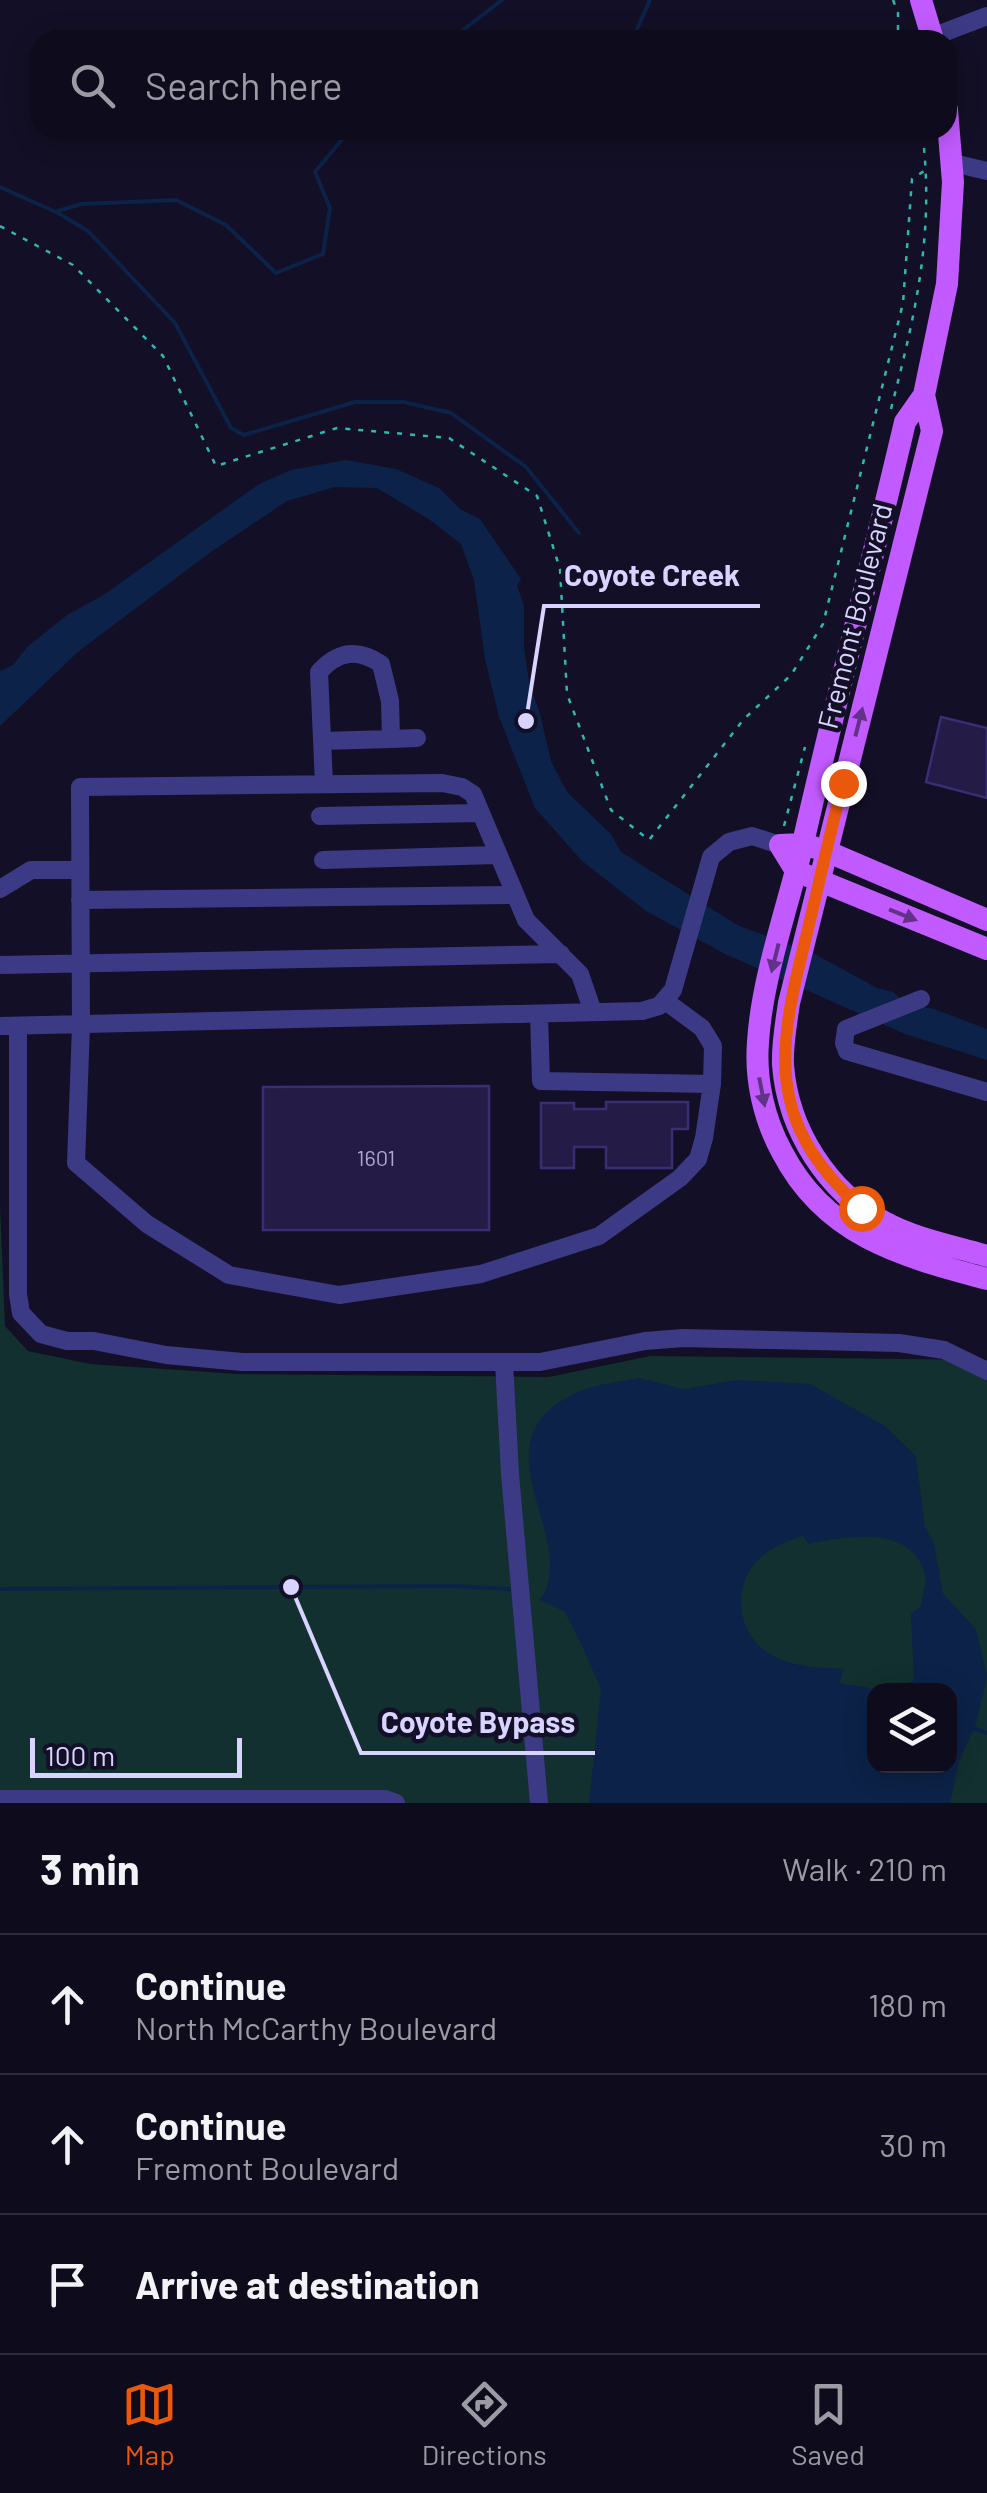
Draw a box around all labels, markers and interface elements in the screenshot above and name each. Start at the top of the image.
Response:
search box [30,30,957,140]
icon: search [65,58,120,113]
text: Search here [145,62,343,108]
street label: Fremont Boulevard [810,500,898,732]
callout: Coyote Creek [544,546,760,606]
text: Coyote Creek [564,556,740,592]
one-way arrow [851,706,867,737]
route end [821,761,867,807]
one-way arrow [888,908,918,924]
one-way arrow [767,943,782,974]
one-way arrow [755,1077,770,1108]
house number: 1601 [357,1144,395,1170]
route start [839,1186,885,1232]
map controls [867,1683,957,1773]
button: layers [867,1683,957,1773]
callout: Coyote Bypass [361,1693,595,1753]
text: Coyote Bypass [381,1703,575,1739]
scale bar [30,1733,242,1778]
text: 100 m [45,1738,115,1772]
text: 3 min [40,1843,140,1893]
text: Walk · 210 m [782,1849,947,1887]
text: Continue [135,1962,286,2008]
icon: ahead [40,1977,95,2032]
text: 180 m [868,1985,947,2023]
text: North McCarthy Boulevard [135,2008,497,2046]
text: Continue [135,2102,286,2148]
icon: ahead [40,2117,95,2172]
text: 30 m [880,2125,947,2163]
text: Fremont Boulevard [135,2148,399,2186]
icon: arrive [40,2257,95,2312]
text: Arrive at destination [135,2261,480,2307]
tab: Map [122,2377,177,2471]
tab: Directions [422,2377,547,2471]
tab: Saved [791,2377,865,2471]

